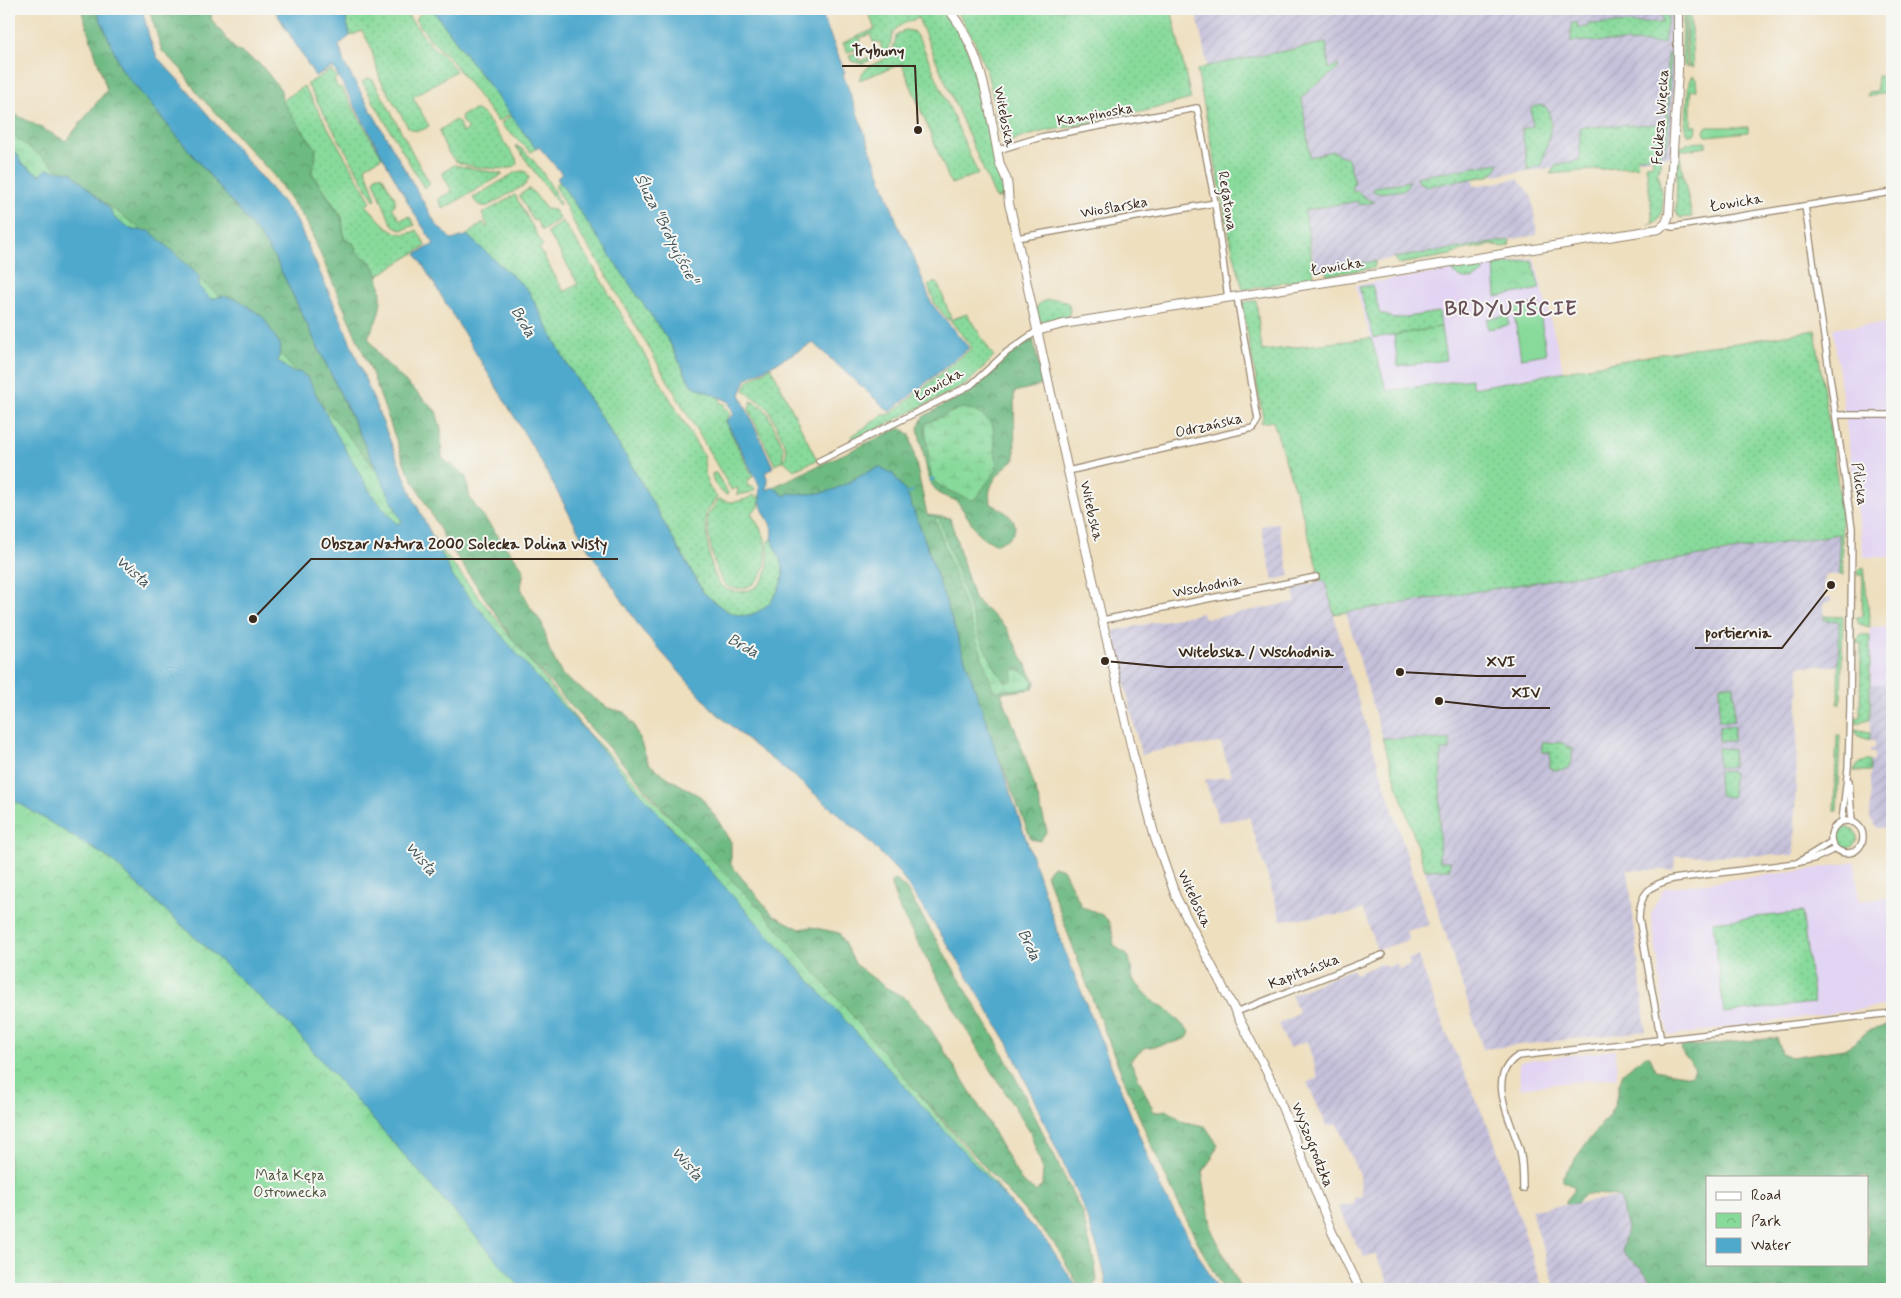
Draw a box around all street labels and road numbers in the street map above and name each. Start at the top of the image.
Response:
street label: Feliksa Więcka [1648,68,1674,166]
street label: Witebska [988,85,1020,150]
street label: Kampinoska [1055,98,1135,132]
street label: Regatowa [1211,170,1242,233]
street label: Łowicka [1708,189,1765,217]
street label: Wioślarska [1079,192,1149,224]
street label: Łowicka [1309,253,1366,281]
street label: Łowicka [911,363,968,407]
street label: Odrzańska [1173,408,1245,443]
street label: Pilicka [1846,461,1872,507]
street label: Witebska [1074,479,1108,544]
street label: Wschodnia [1171,570,1244,603]
street label: Witebska [1172,867,1216,932]
street label: Kapitańska [1266,949,1343,995]
street label: Wyszogrodzka [1285,1099,1338,1191]

